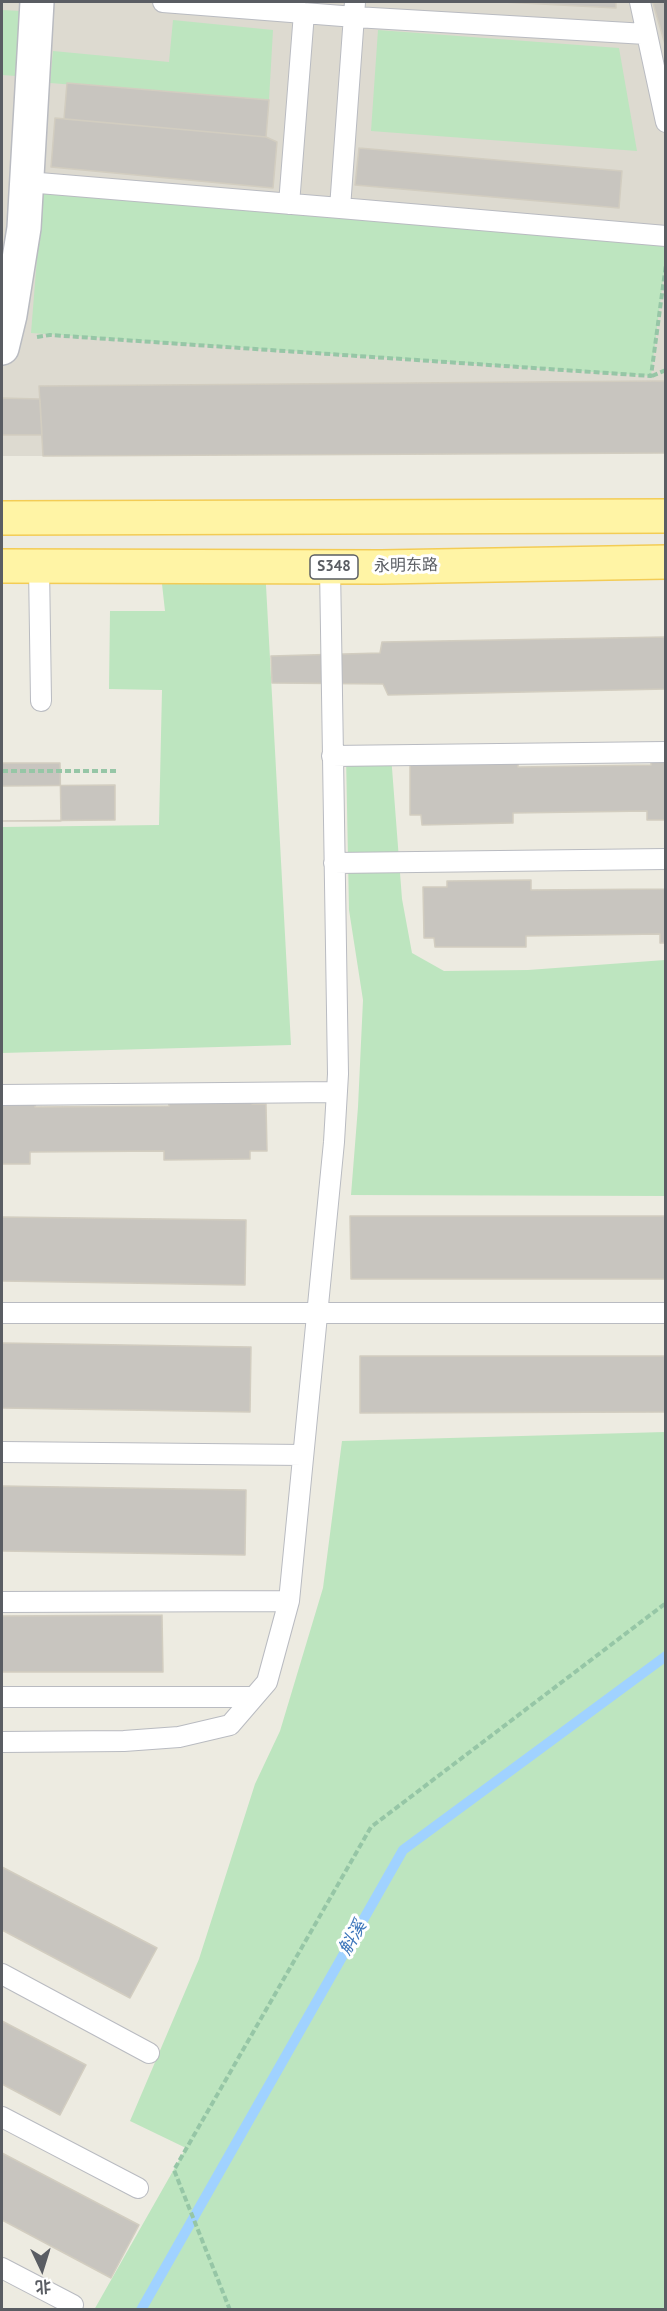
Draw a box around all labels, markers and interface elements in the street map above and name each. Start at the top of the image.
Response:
road number: S348 [310,555,358,579]
street label: 永明东路 [374,556,438,576]
water label: 斛溪 [335,1917,371,1959]
north arrow [12,2239,72,2299]
text: 北 [35,2276,52,2297]

